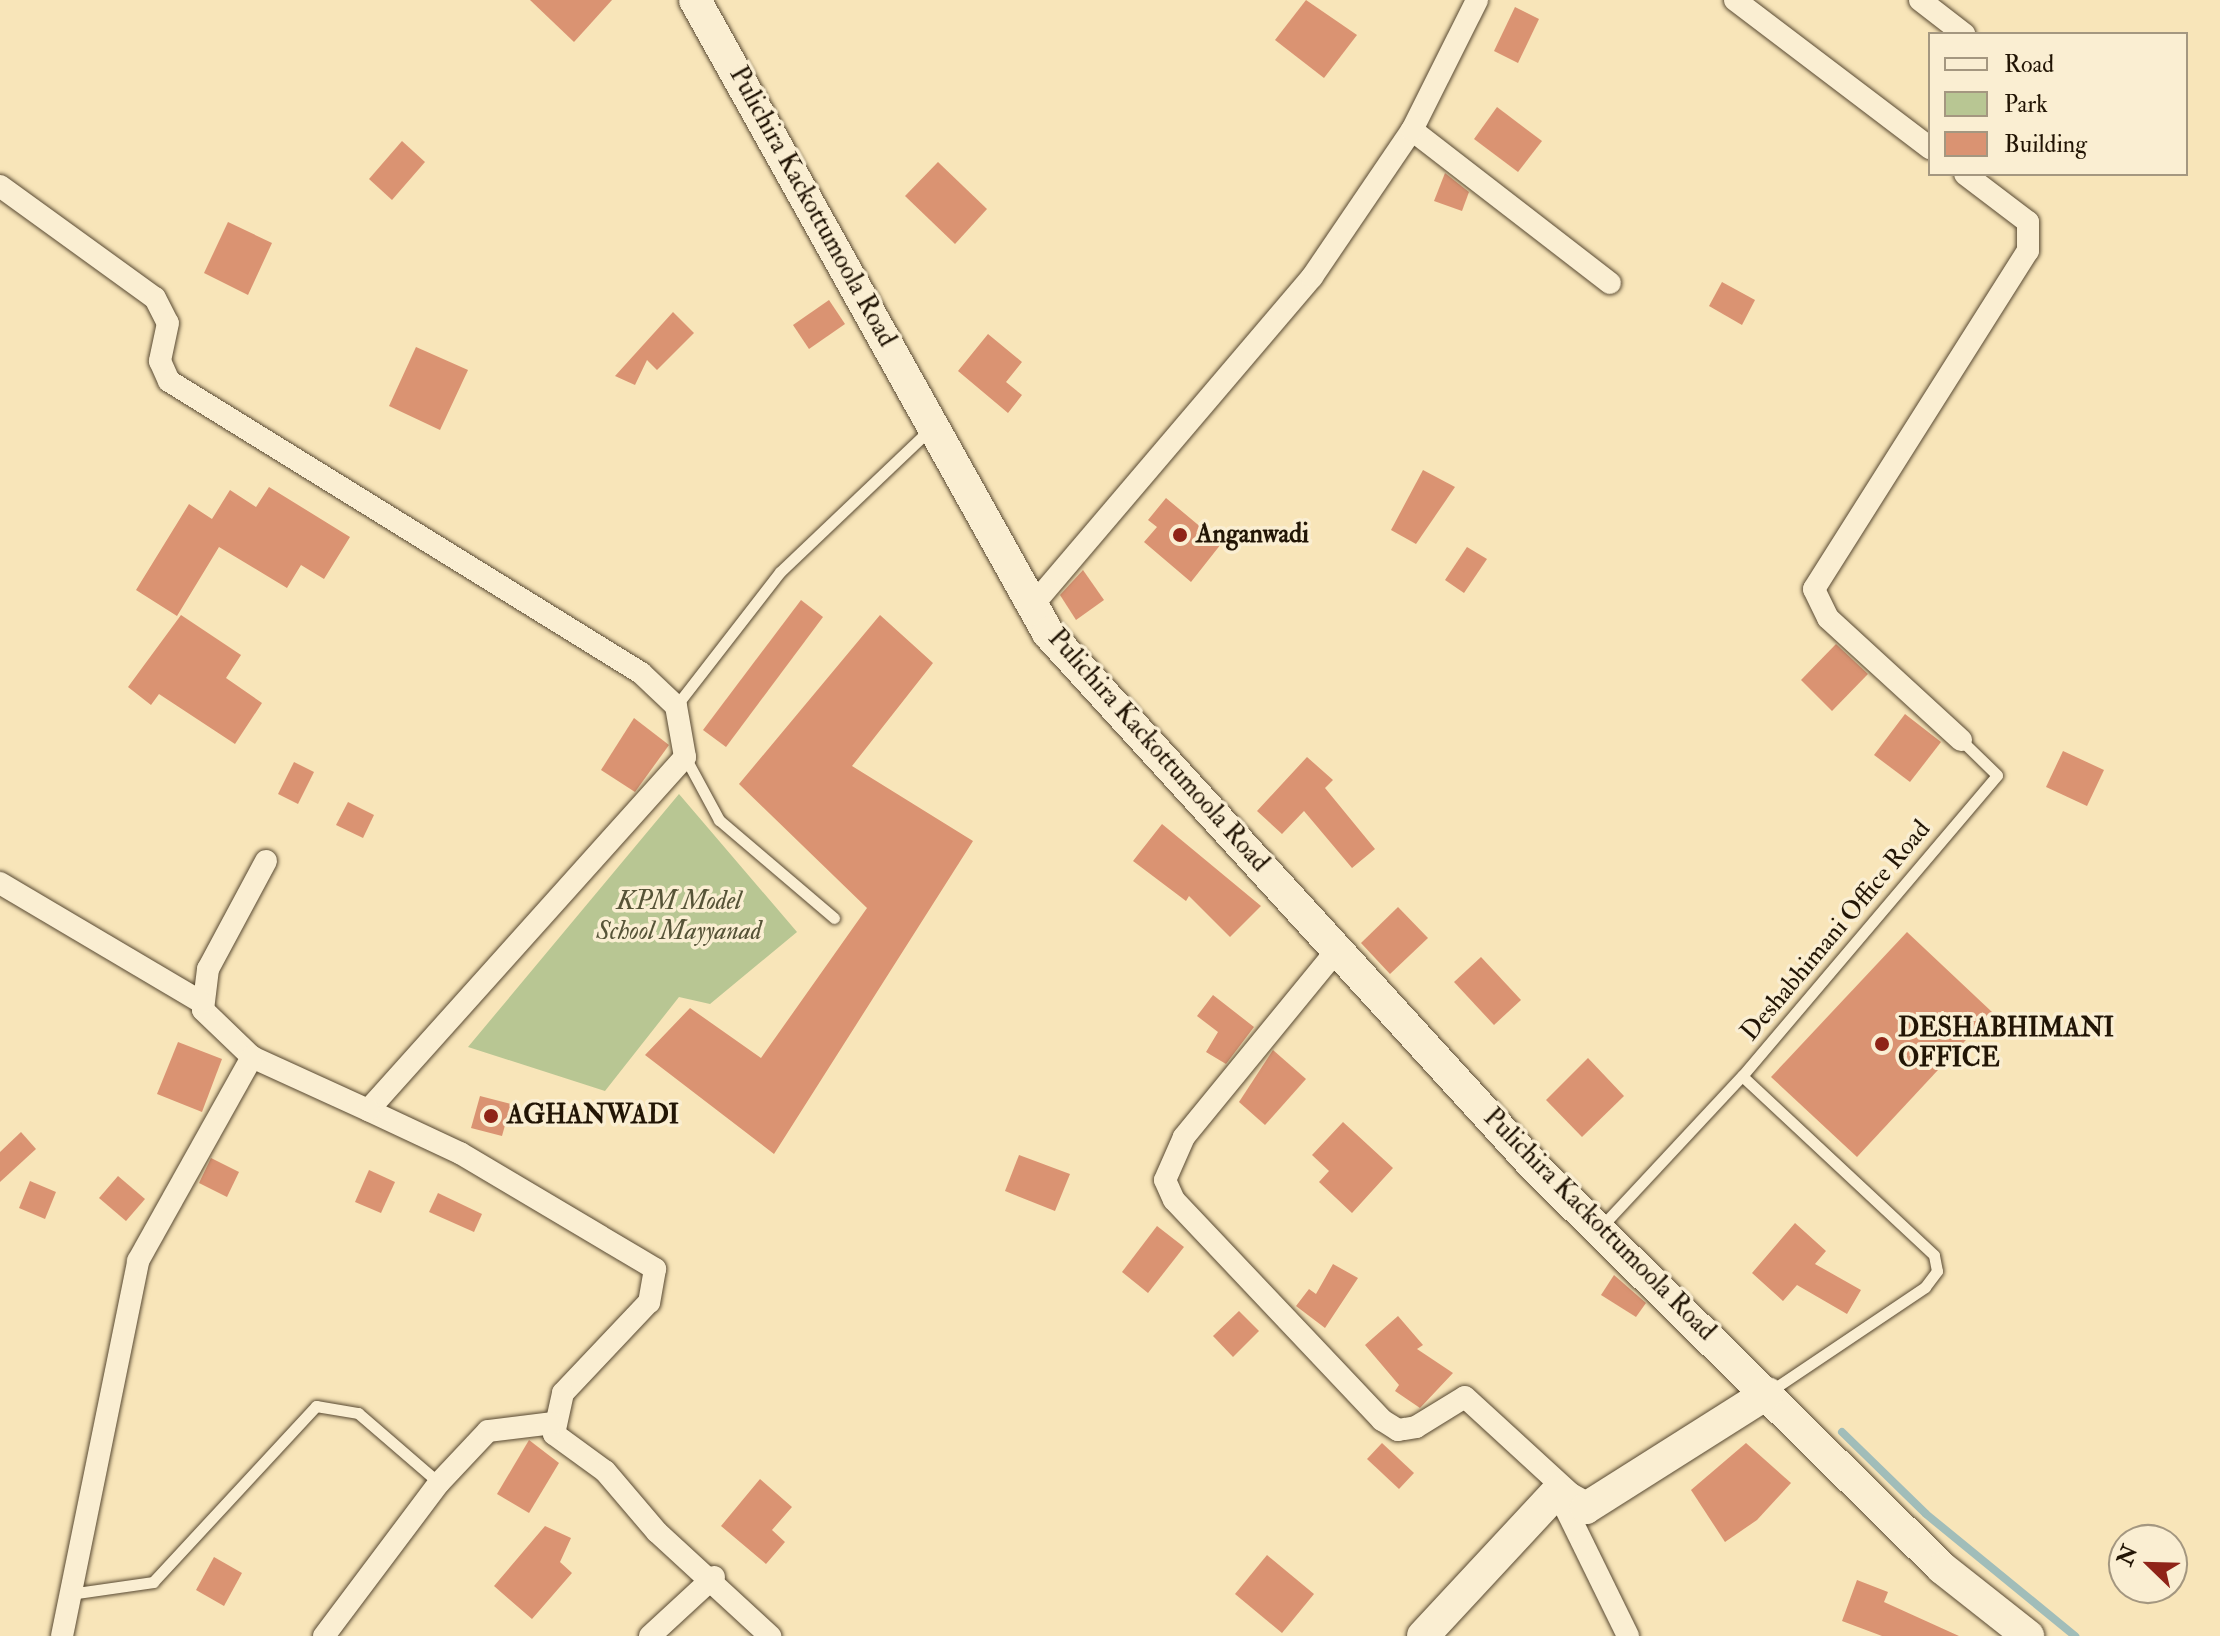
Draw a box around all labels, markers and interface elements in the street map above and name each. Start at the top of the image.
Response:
legend [1928,32,2188,176]
text: Road [2004,49,2054,80]
street label: Pulichira Kackottumoola Road [722,62,902,352]
text: Park [2004,89,2048,120]
text: Building [2004,129,2087,160]
place label: Anganwadi [1196,519,1309,551]
marker: Anganwadi [1171,526,1189,544]
street label: Pulichira Kackottumoola Road [1041,623,1275,879]
street label: Deshabhimani Office Road [1735,814,1937,1048]
park label: KPM Model School Mayyanad [596,886,762,948]
place label: DESHABHIMANI OFFICE [1898,1013,2114,1074]
marker: DESHABHIMANI OFFICE [1873,1035,1891,1053]
place label: AGHANWADI [507,1100,679,1132]
street label: Pulichira Kackottumoola Road [1476,1102,1722,1348]
marker: AGHANWADI [482,1107,500,1125]
north arrow [2108,1524,2188,1604]
text: N [2111,1541,2144,1570]

